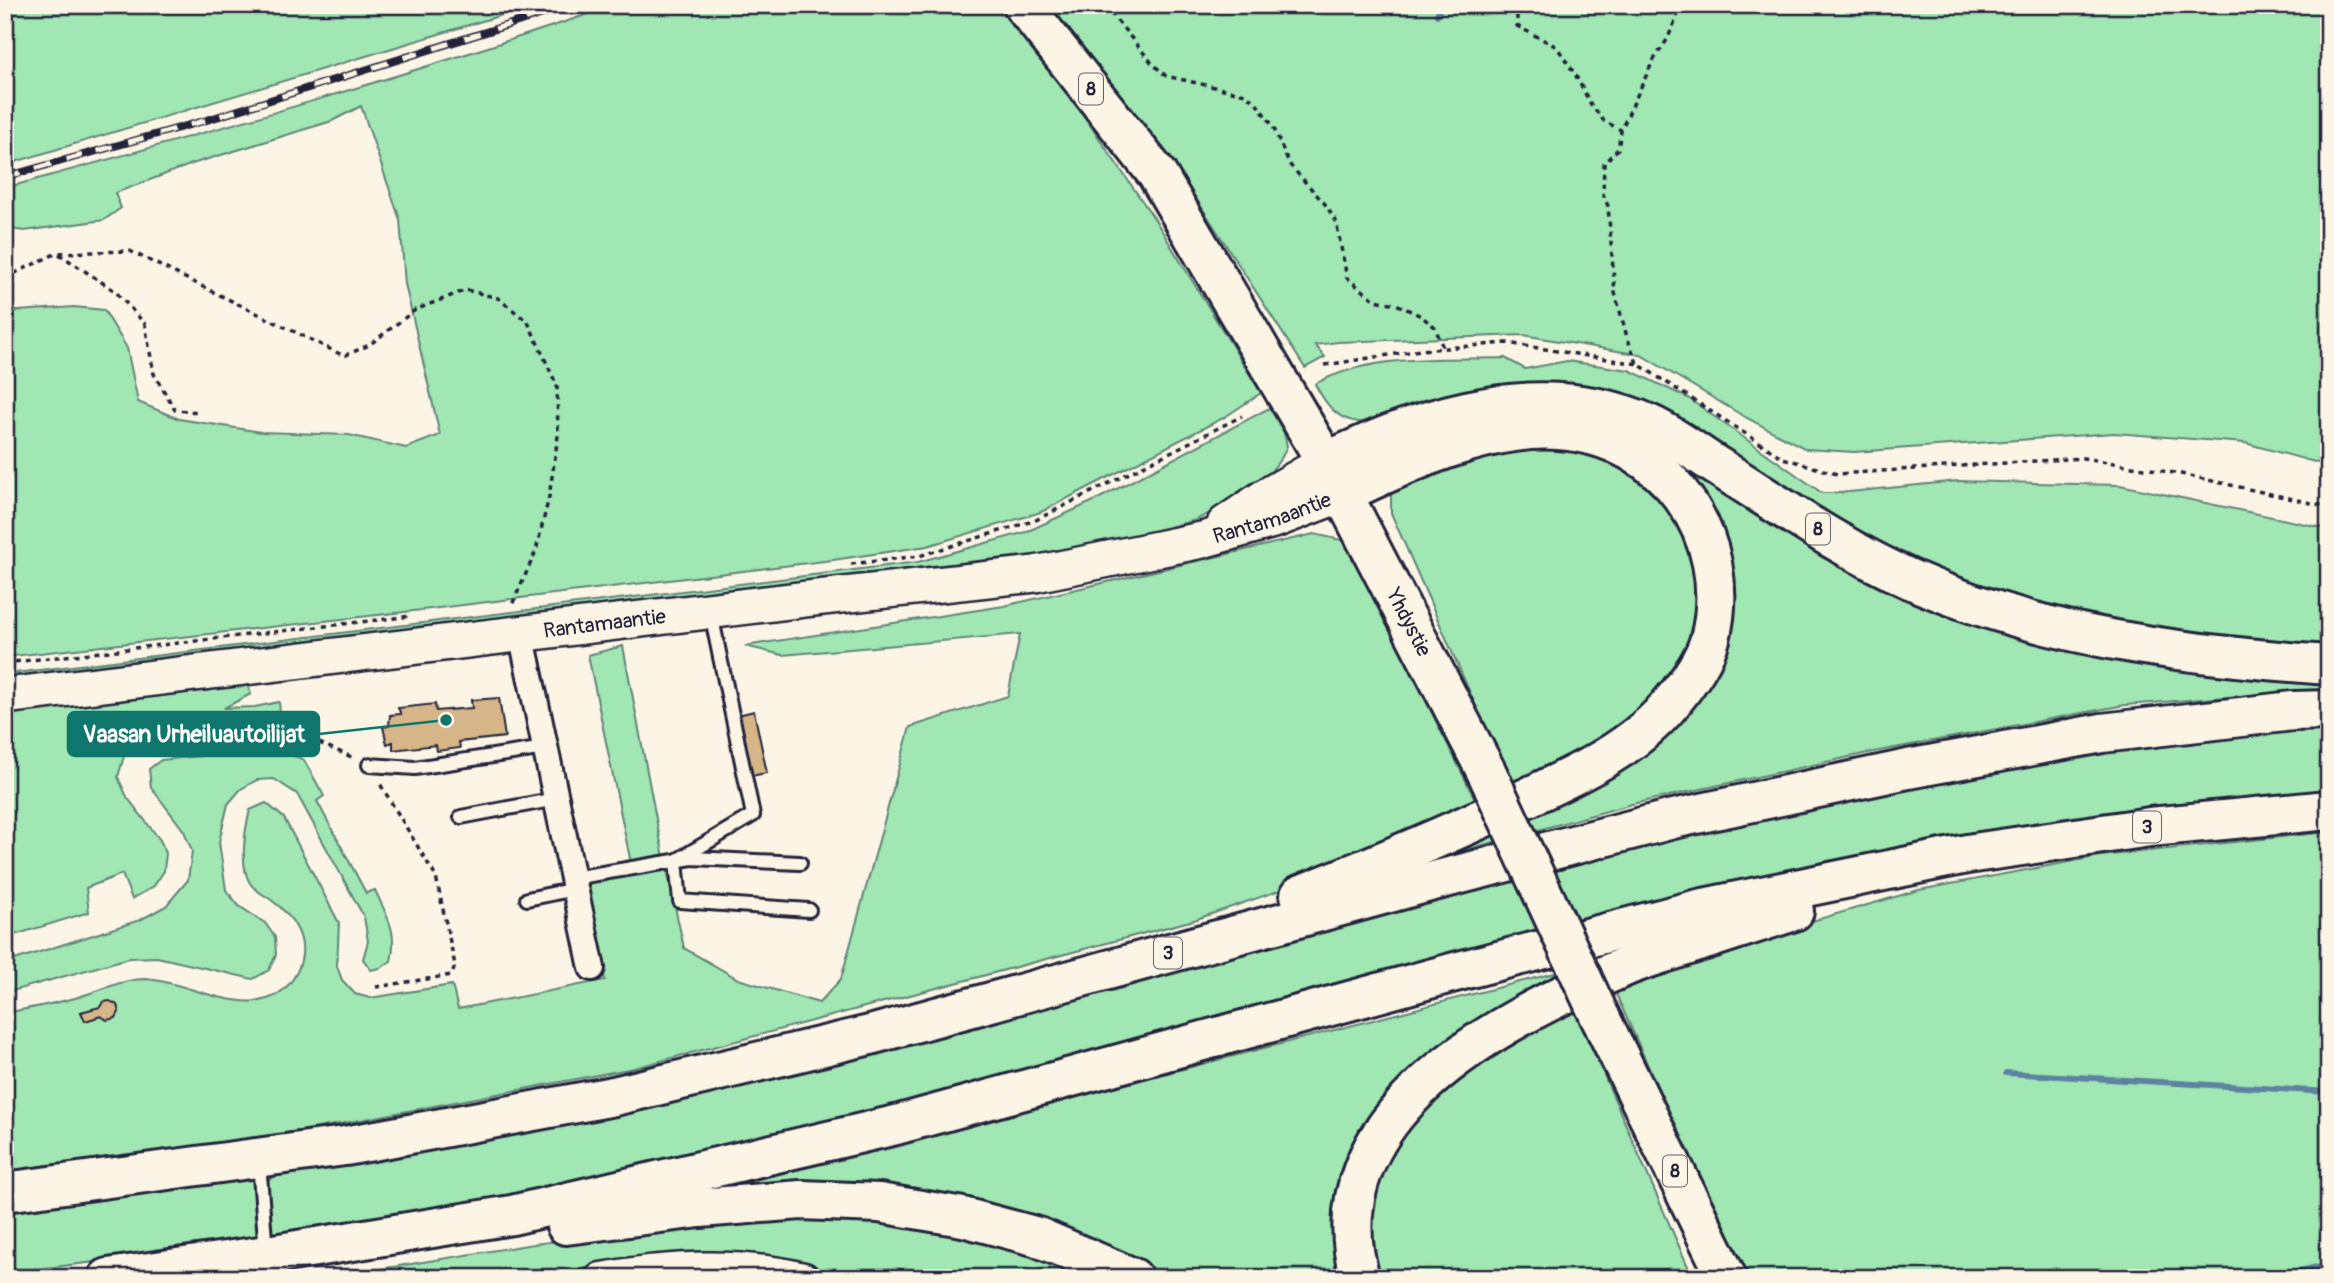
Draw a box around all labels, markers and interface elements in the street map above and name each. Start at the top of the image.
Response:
road number: 8 [1079,74,1103,104]
street label: Rantamaantie [1210,486,1336,550]
road number: 8 [1806,514,1830,544]
street label: Yhdystie [1380,583,1438,662]
street label: Rantamaantie [542,603,668,644]
callout: Vaasan Urheiluautoilijat [68,712,319,756]
text: Vaasan Urheiluautoilijat [83,720,306,749]
road number: 3 [2133,812,2161,842]
road number: 3 [1154,937,1182,968]
road number: 8 [1663,1156,1687,1186]

